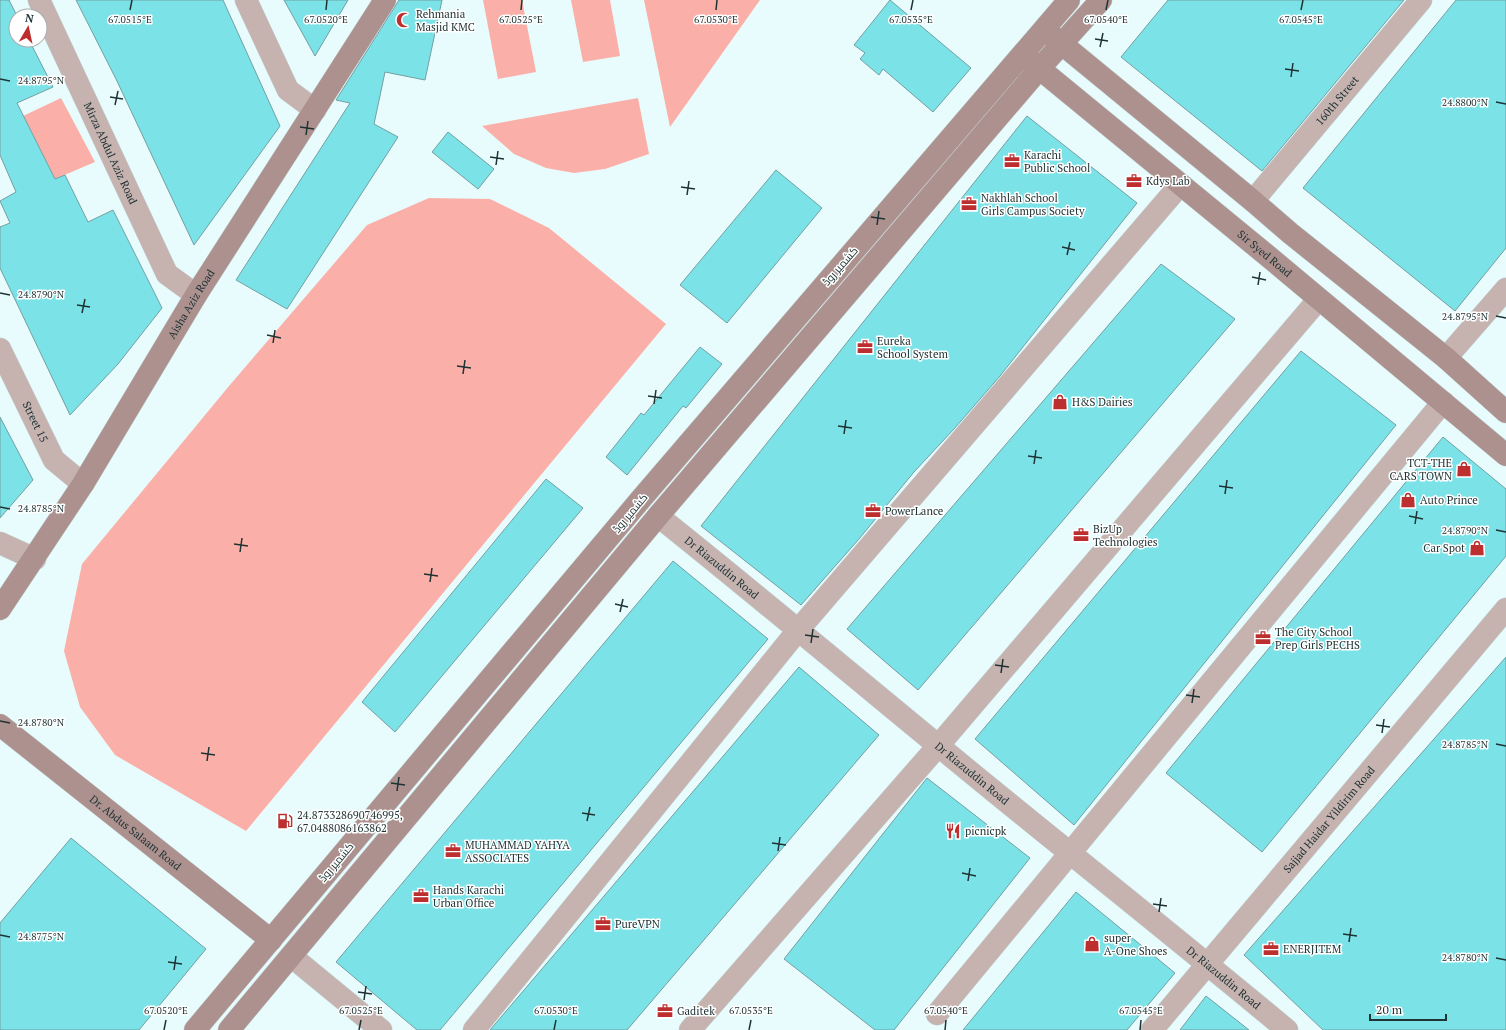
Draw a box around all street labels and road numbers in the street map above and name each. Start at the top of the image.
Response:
street label: 160th Street [1312,73,1362,128]
street label: Mirza Abdul Aziz Road [81,100,140,206]
street label: Sir Syed Road [1235,227,1295,280]
street label: کشمیر روڈ [819,244,861,288]
street label: Aisha Aziz Road [164,267,218,341]
street label: Street 15 [20,399,51,445]
street label: کشمیر روڈ [609,490,651,536]
street label: Dr Riazuddin Road [682,533,762,602]
street label: Dr Riazuddin Road [932,739,1012,808]
street label: Sajjad Haidar Yildirim Road [1280,763,1378,876]
street label: Dr. Abdus Salaam Road [87,792,184,873]
street label: کشمیر روڈ [315,839,357,885]
street label: Dr Riazuddin Road [1184,943,1263,1012]

